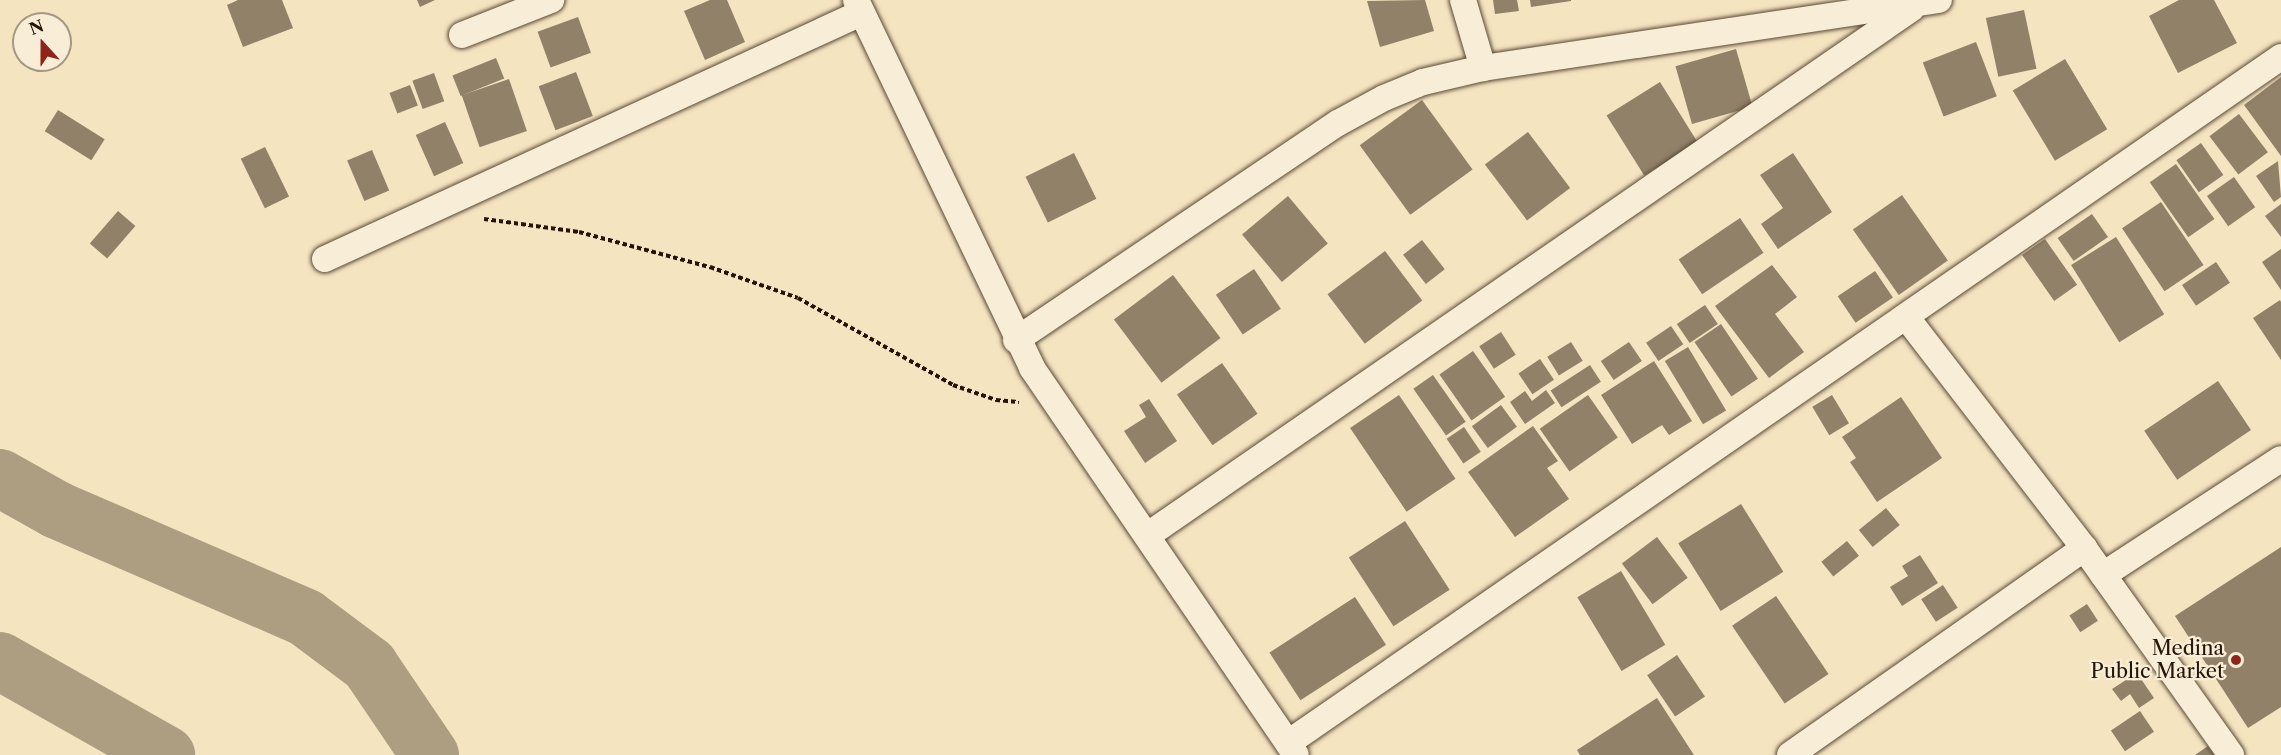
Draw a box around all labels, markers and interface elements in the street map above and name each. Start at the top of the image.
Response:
north arrow [12,12,72,72]
text: N [26,15,46,39]
place label: Medina Public Market [2090,636,2224,683]
marker: Medina Public Market [2229,653,2243,667]

